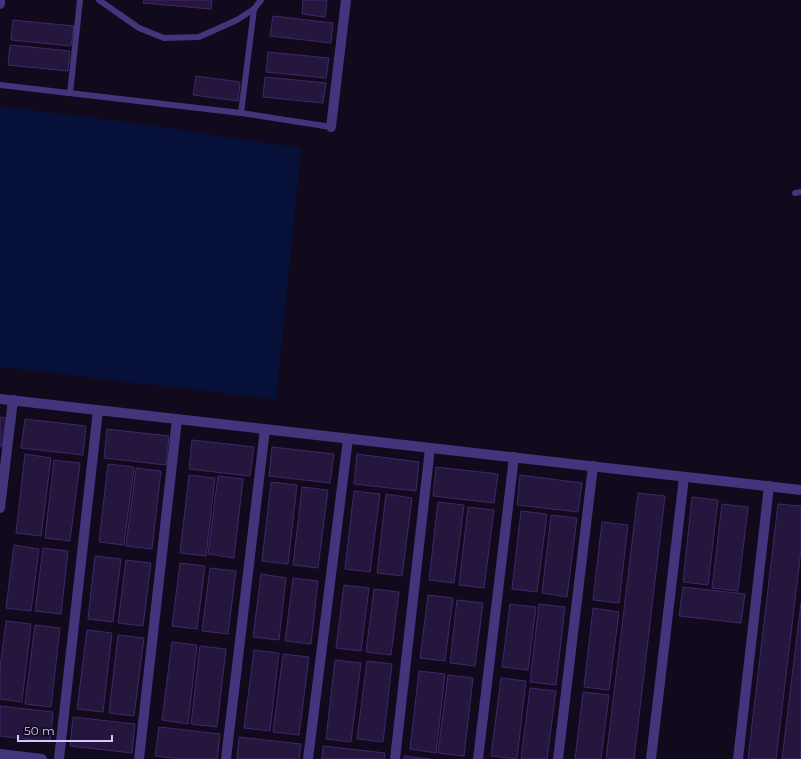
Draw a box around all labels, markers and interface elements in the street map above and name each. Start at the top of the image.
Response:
scale bar [18,717,112,743]
text: 50 m [24,723,55,738]

